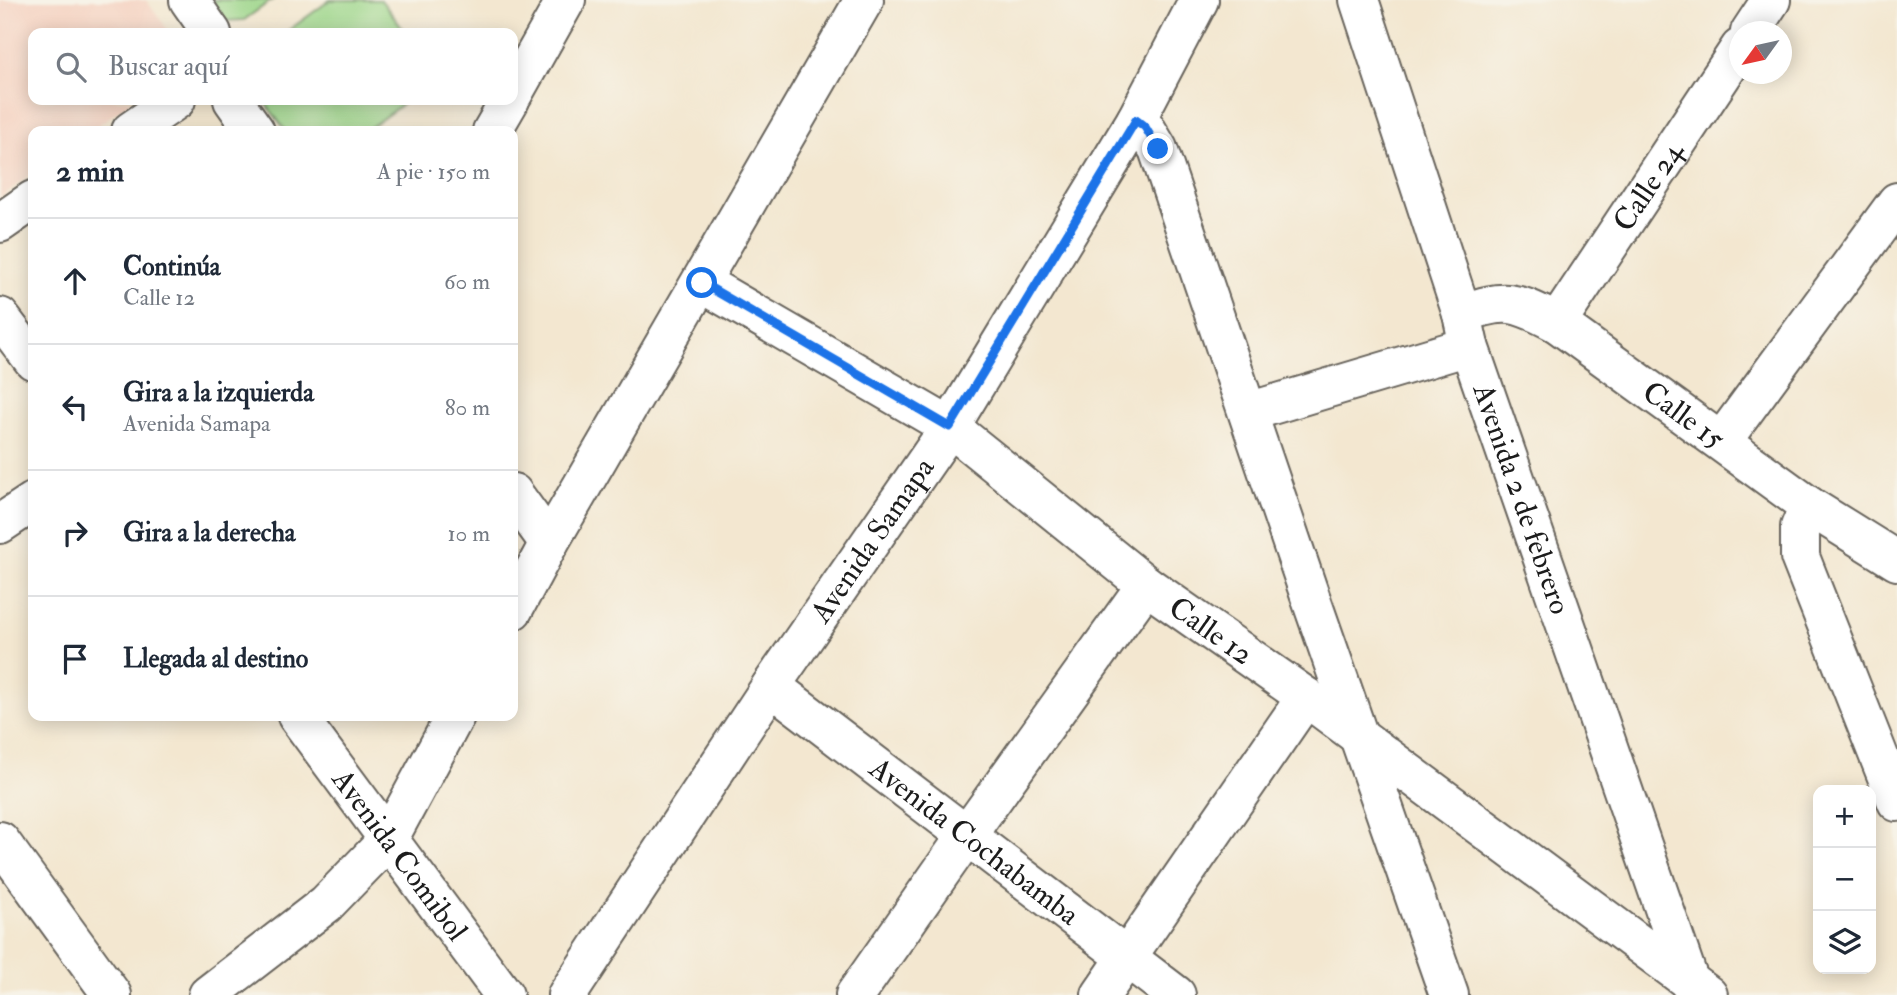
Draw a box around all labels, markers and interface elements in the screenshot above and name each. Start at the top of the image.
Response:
north arrow [1729,21,1792,84]
search box [28,28,518,105]
icon: search [52,48,90,86]
text: Buscar aquí [108,51,228,83]
route end [1142,133,1173,164]
street label: Calle 24 [1605,133,1692,239]
text: 2 min [56,153,124,190]
text: A pie · 150 m [377,157,490,186]
text: Continúa [123,251,221,283]
icon: ahead [56,262,94,300]
text: 60 m [444,267,490,296]
route start [686,267,717,298]
text: Calle 12 [123,283,195,312]
street label: Calle 15 [1635,373,1732,458]
text: Gira a la izquierda [123,377,314,409]
street label: Avenida 2 de febrero [1464,378,1579,619]
icon: left [56,388,94,426]
text: 80 m [445,393,490,422]
text: Avenida Samapa [123,409,271,438]
street label: Avenida Samapa [802,450,943,631]
icon: right [56,514,94,552]
text: Gira a la derecha [123,517,296,549]
text: 10 m [447,519,490,548]
street label: Calle 12 [1162,589,1260,673]
icon: arrive [56,640,94,678]
text: Llegada al destino [123,643,308,675]
street label: Avenida Cochabamba [861,749,1087,934]
street label: Avenida Comibol [323,761,476,949]
map controls [1813,785,1876,974]
button: + [1813,785,1876,848]
button: − [1813,848,1876,911]
button: layers [1813,911,1876,974]

